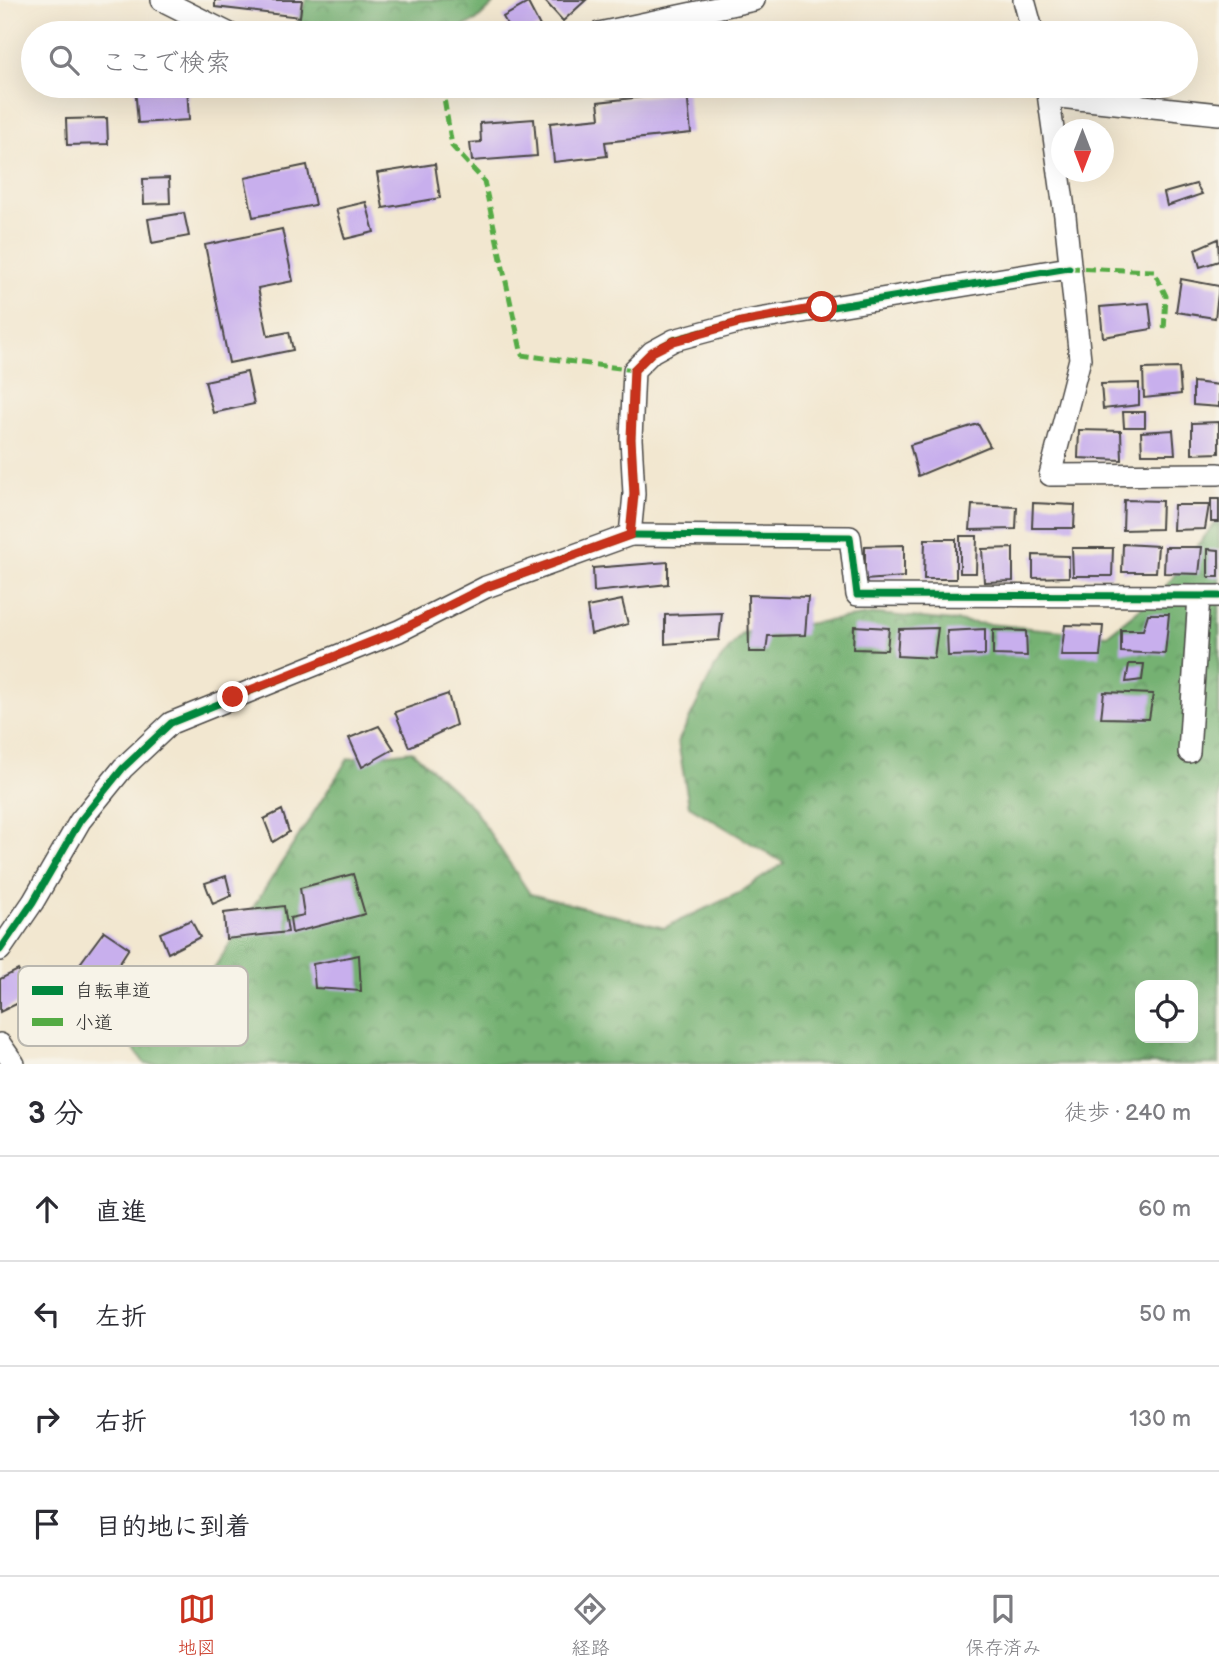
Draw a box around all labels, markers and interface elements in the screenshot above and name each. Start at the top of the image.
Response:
search box [21,21,1198,98]
icon: search [45,41,83,79]
text: ここで検索 [101,48,231,79]
north arrow [1051,119,1114,182]
route start [806,291,837,322]
route end [217,681,248,712]
legend [18,966,248,1046]
text: 自転車道 [75,980,151,1003]
map controls [1135,980,1198,1043]
button: locate [1135,980,1198,1043]
text: 小道 [75,1012,113,1035]
text: 3 分 [28,1096,84,1132]
text: 徒歩 · 240 m [1064,1099,1191,1127]
icon: ahead [28,1190,66,1228]
text: 60 m [1138,1195,1191,1223]
text: 直進 [95,1197,147,1228]
icon: left [28,1295,66,1333]
text: 50 m [1139,1300,1191,1328]
text: 左折 [95,1302,147,1333]
icon: right [28,1400,66,1438]
text: 130 m [1129,1405,1191,1433]
text: 右折 [95,1407,147,1438]
icon: arrive [28,1505,66,1543]
text: 目的地に到着 [95,1512,251,1543]
tab: 地図 [178,1590,216,1660]
tab: 経路 [571,1590,609,1660]
tab: 保存済み [965,1590,1041,1660]

